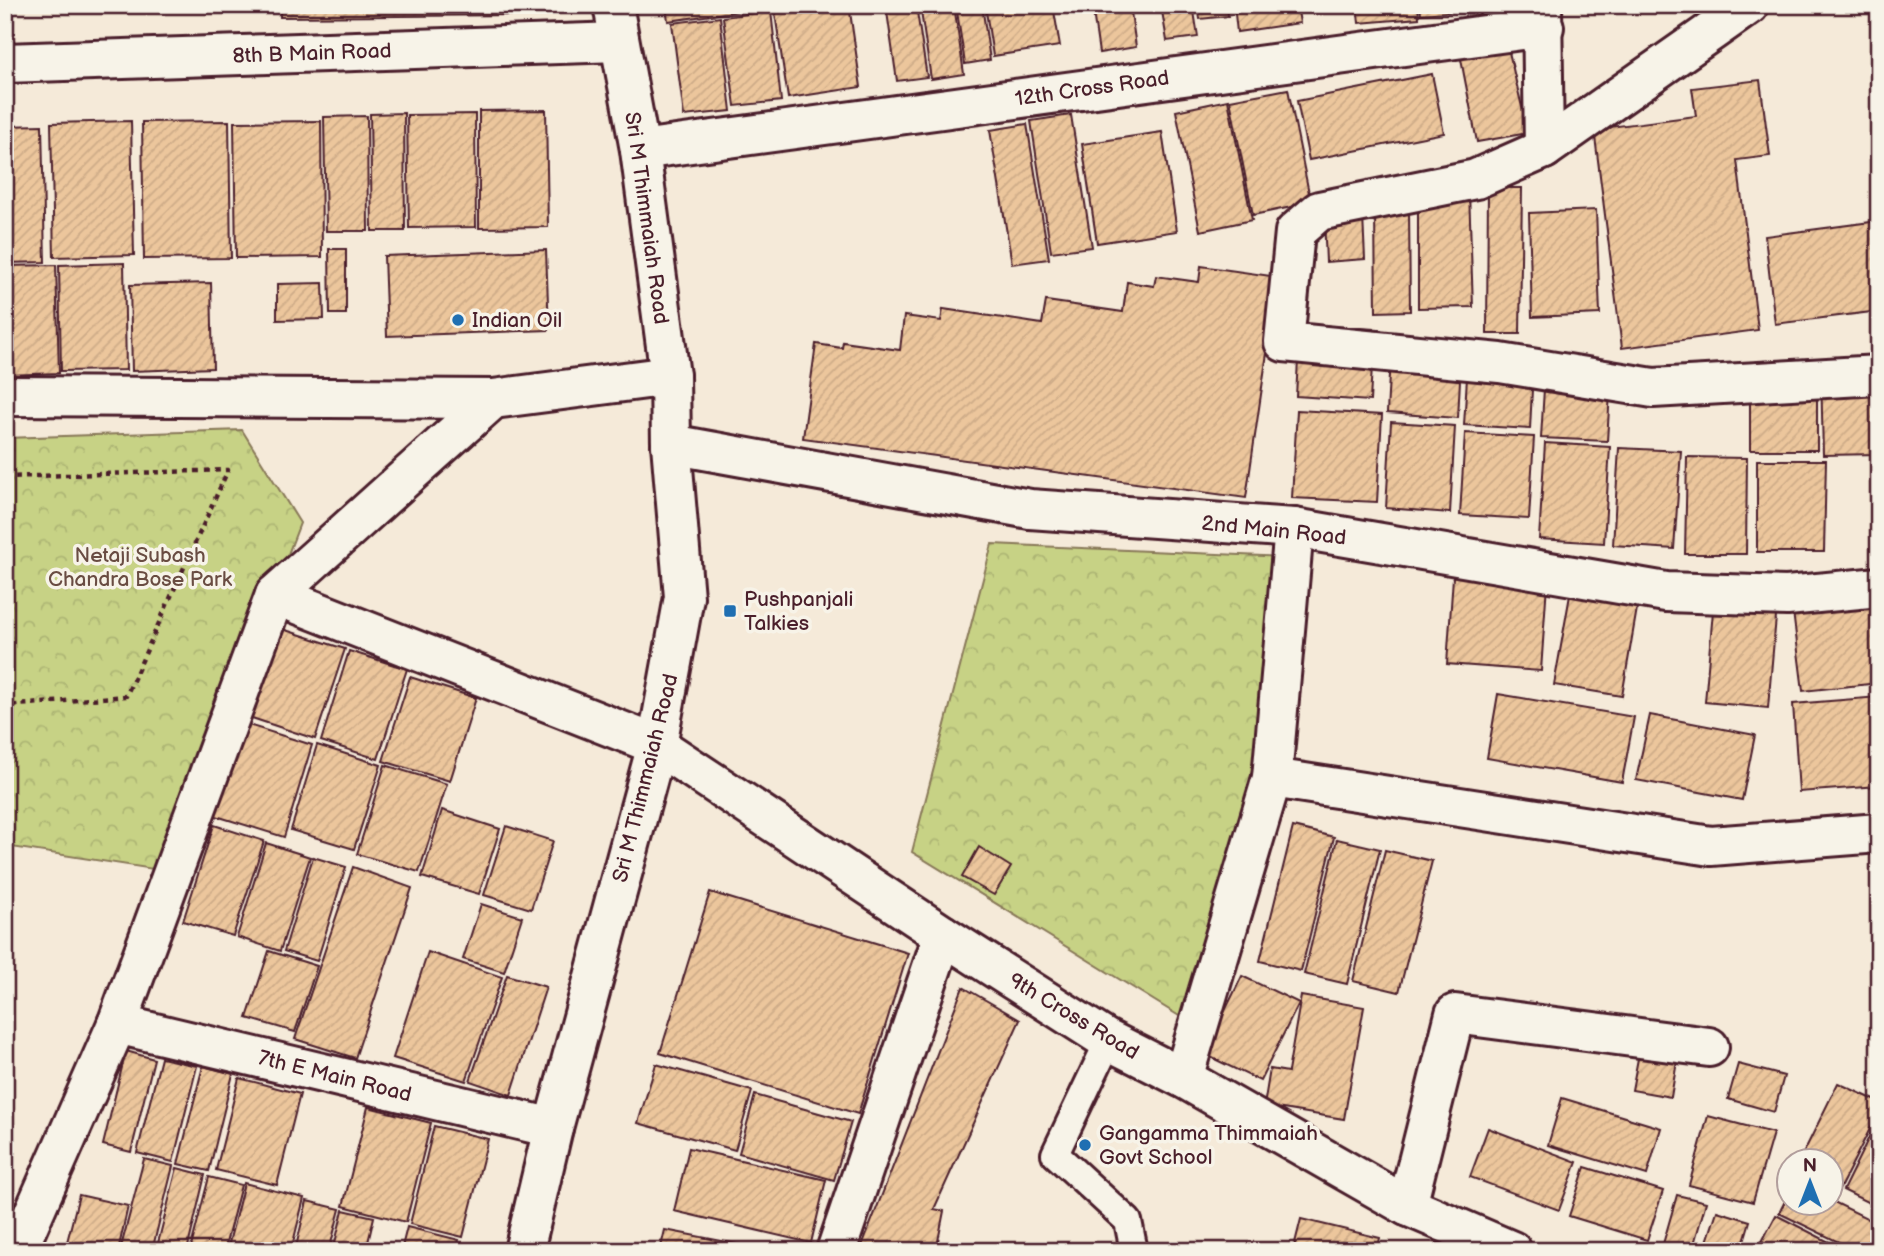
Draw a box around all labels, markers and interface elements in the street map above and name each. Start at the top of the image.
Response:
street label: 8th B Main Road [232,38,392,69]
street label: 12th Cross Road [1013,65,1171,112]
street label: Sri M Thimmaiah Road [619,110,674,326]
place label: Indian Oil [472,308,562,333]
marker: Indian Oil [450,312,466,328]
street label: 2nd Main Road [1200,510,1347,551]
park label: Netaji Subash Chandra Bose Park [48,543,233,592]
place label: Pushpanjali Talkies [744,587,853,636]
marker: Pushpanjali Talkies [722,603,738,619]
street label: Sri M Thimmaiah Road [607,671,684,885]
street label: 9th Cross Road [1004,968,1143,1065]
street label: 7th E Main Road [256,1045,414,1108]
place label: Gangamma Thimmaiah Govt School [1099,1121,1318,1170]
marker: Gangamma Thimmaiah Govt School [1077,1137,1093,1153]
north arrow [1776,1148,1846,1218]
text: N [1803,1155,1817,1178]

